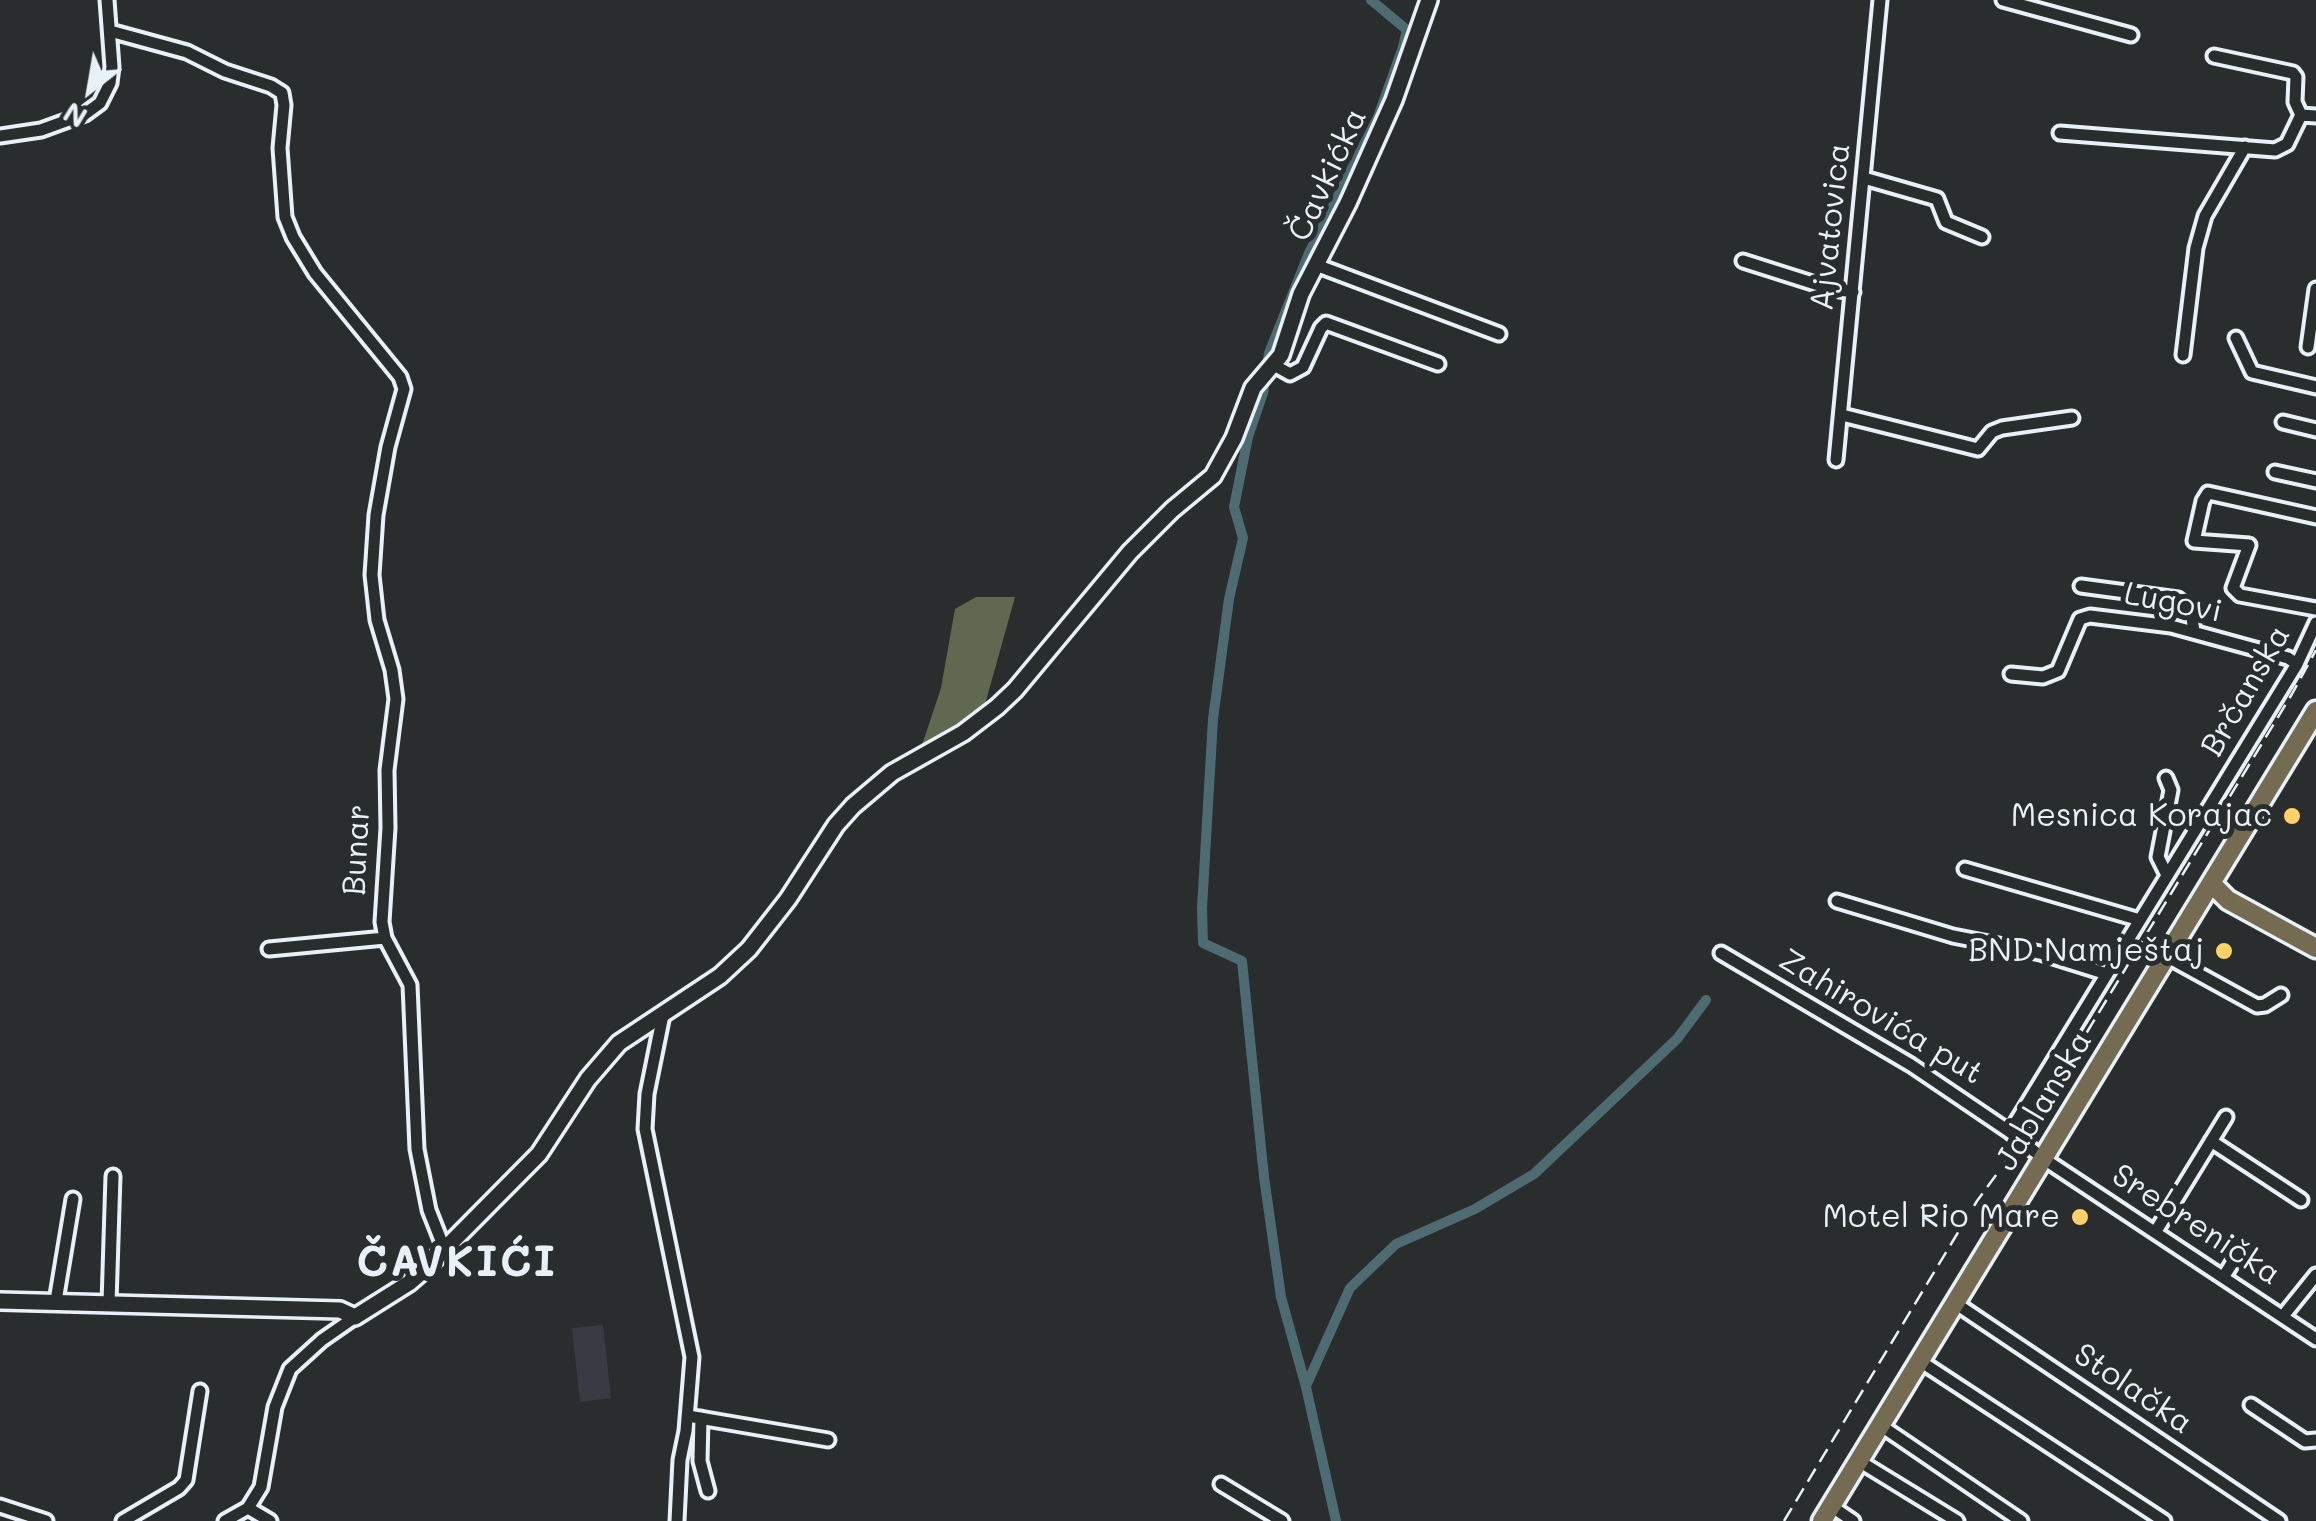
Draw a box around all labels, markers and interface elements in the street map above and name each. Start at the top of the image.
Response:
north arrow [40,40,140,140]
text: N [56,95,93,137]
street label: Čavkićka [1281,102,1375,248]
street label: Ajvatovica [1803,141,1859,313]
street label: Lugovi [2121,575,2225,631]
street label: Brčanska [2193,619,2299,763]
place label: Mesnica Korajac [2011,797,2272,835]
street label: Bunar [335,804,379,896]
marker: Mesnica Korajac [2281,805,2303,827]
place label: BND Namještaj [1968,932,2204,970]
marker: BND Namještaj [2213,940,2235,962]
street label: Zahirovića put [1772,941,1990,1093]
street label: Jablanska [1987,1024,2101,1178]
street label: Srebrenička [2104,1156,2288,1294]
place label: Motel Rio Mare [1823,1198,2060,1236]
marker: Motel Rio Mare [2069,1206,2091,1228]
district label: ČAVKIĆI [356,1238,558,1288]
street label: Stolačka [2066,1335,2200,1443]

